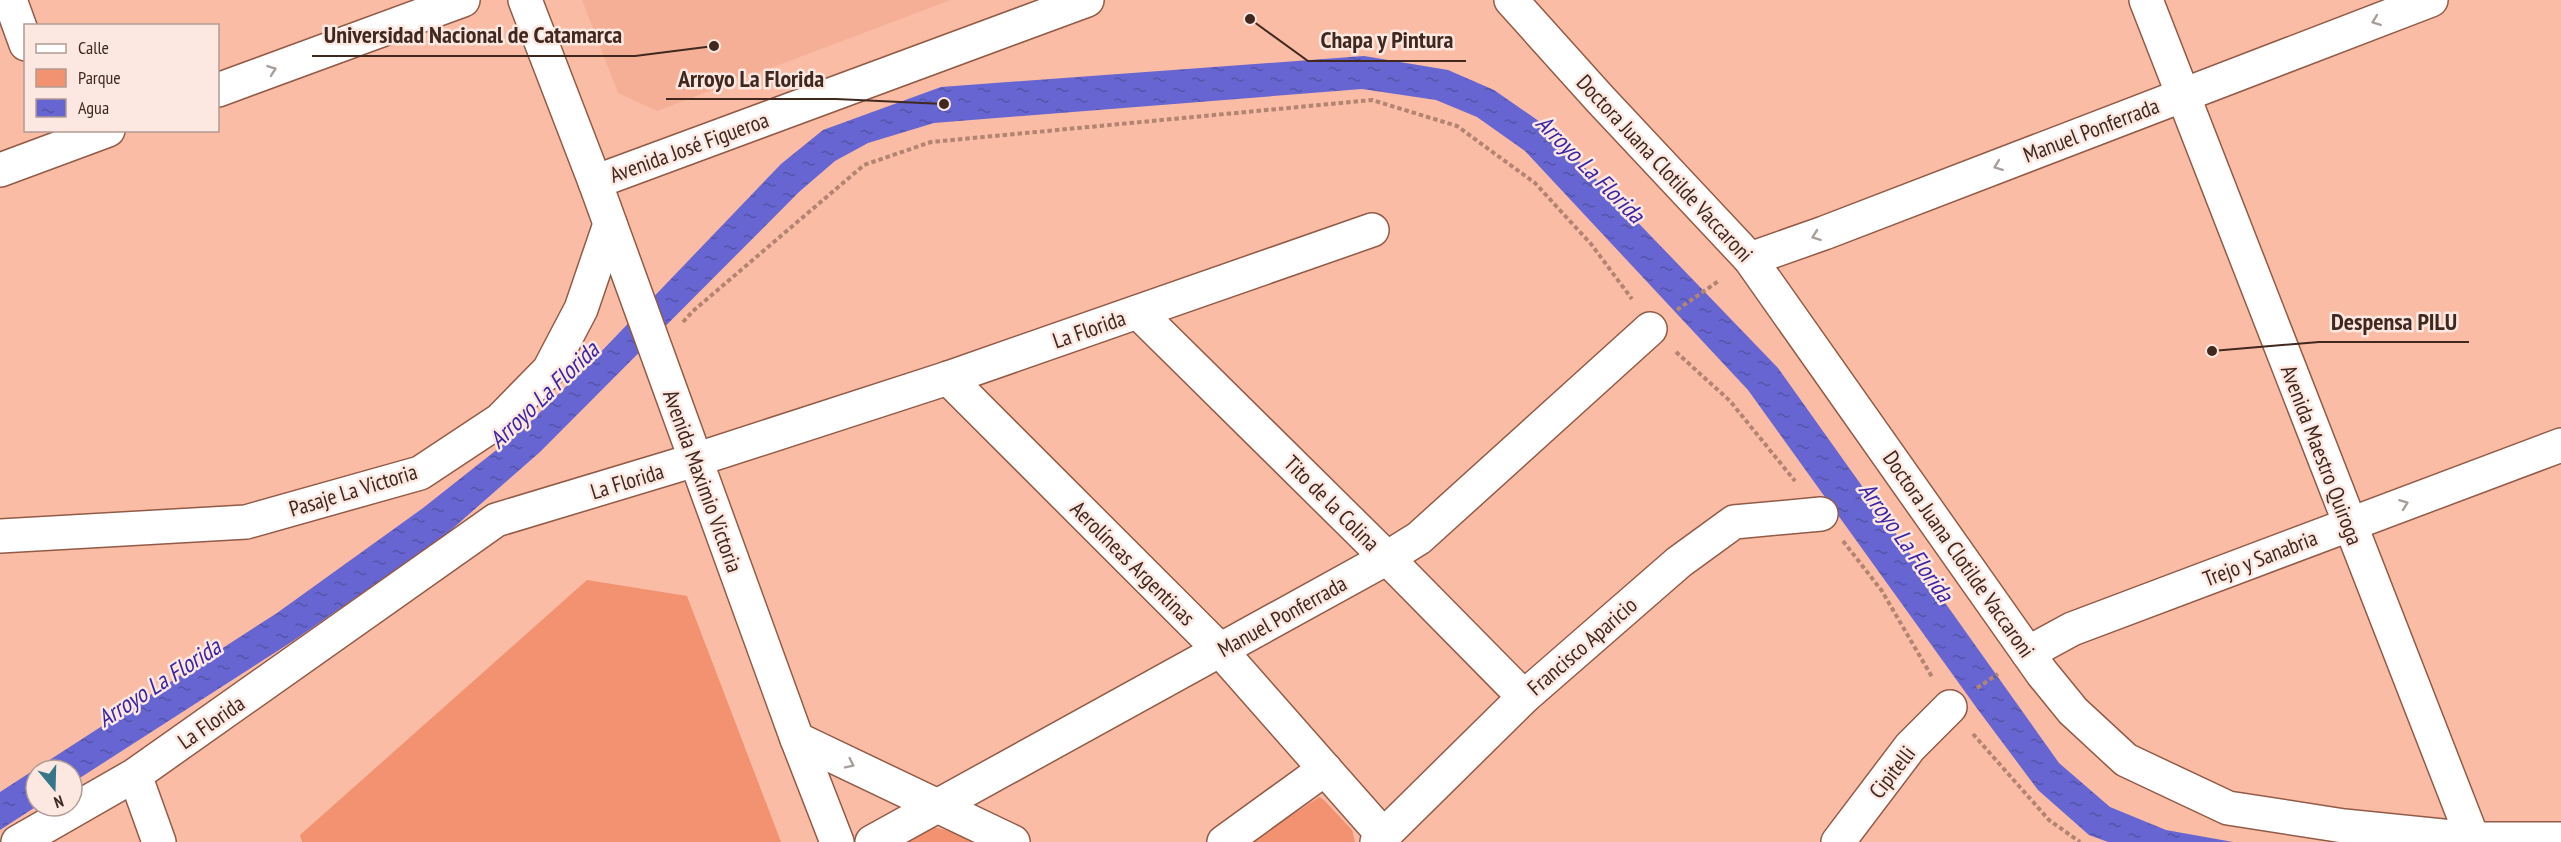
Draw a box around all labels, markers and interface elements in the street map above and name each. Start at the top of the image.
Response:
callout: Universidad Nacional de Catamarca [312,14,635,56]
one-way arrow [2371,14,2382,26]
text: Universidad Nacional de Catamarca [324,19,622,50]
callout: Chapa y Pintura [1308,19,1466,61]
legend [24,24,219,132]
text: Chapa y Pintura [1321,24,1454,55]
text: Calle [78,36,109,59]
callout: Arroyo La Florida [666,57,836,99]
text: Arroyo La Florida [677,63,824,94]
one-way arrow [266,65,277,77]
text: Parque [78,66,121,89]
street label: Doctora Juana Clotilde Vaccaroni [1571,68,1759,268]
street label: Manuel Ponferrada [2019,91,2163,169]
text: Agua [78,96,109,119]
street label: Avenida José Figueroa [606,105,772,189]
water label: Arroyo La Florida [1530,108,1652,230]
one-way arrow [1993,159,2004,171]
one-way arrow [1811,228,1822,241]
callout: Despensa PILU [2319,300,2469,342]
street label: La Florida [1049,304,1129,354]
text: Despensa PILU [2331,306,2457,337]
water label: Arroyo La Florida [482,334,606,455]
street label: Avenida Maestro Quiroga [2275,361,2369,549]
street label: Avenida Maximio Victoria [657,386,749,576]
street label: Doctora Juana Clotilde Vaccaroni [1877,445,2041,663]
street label: Tito de la Colina [1278,449,1386,557]
street label: Pasaje La Victoria [286,457,420,523]
street label: La Florida [587,457,667,505]
water label: Arroyo La Florida [1852,476,1961,609]
street label: Aerolíneas Argentinas [1065,495,1201,631]
one-way arrow [2398,499,2408,512]
street label: Trejo y Sanabria [2199,523,2321,593]
street label: Manuel Ponferrada [1213,569,1351,663]
street label: Francisco Aparicio [1521,591,1643,701]
water label: Arroyo La Florida [92,633,226,733]
street label: La Florida [173,690,249,754]
street label: Cipitelli [1863,740,1921,804]
one-way arrow [843,757,854,769]
north arrow [24,758,84,818]
text: N [52,791,66,813]

